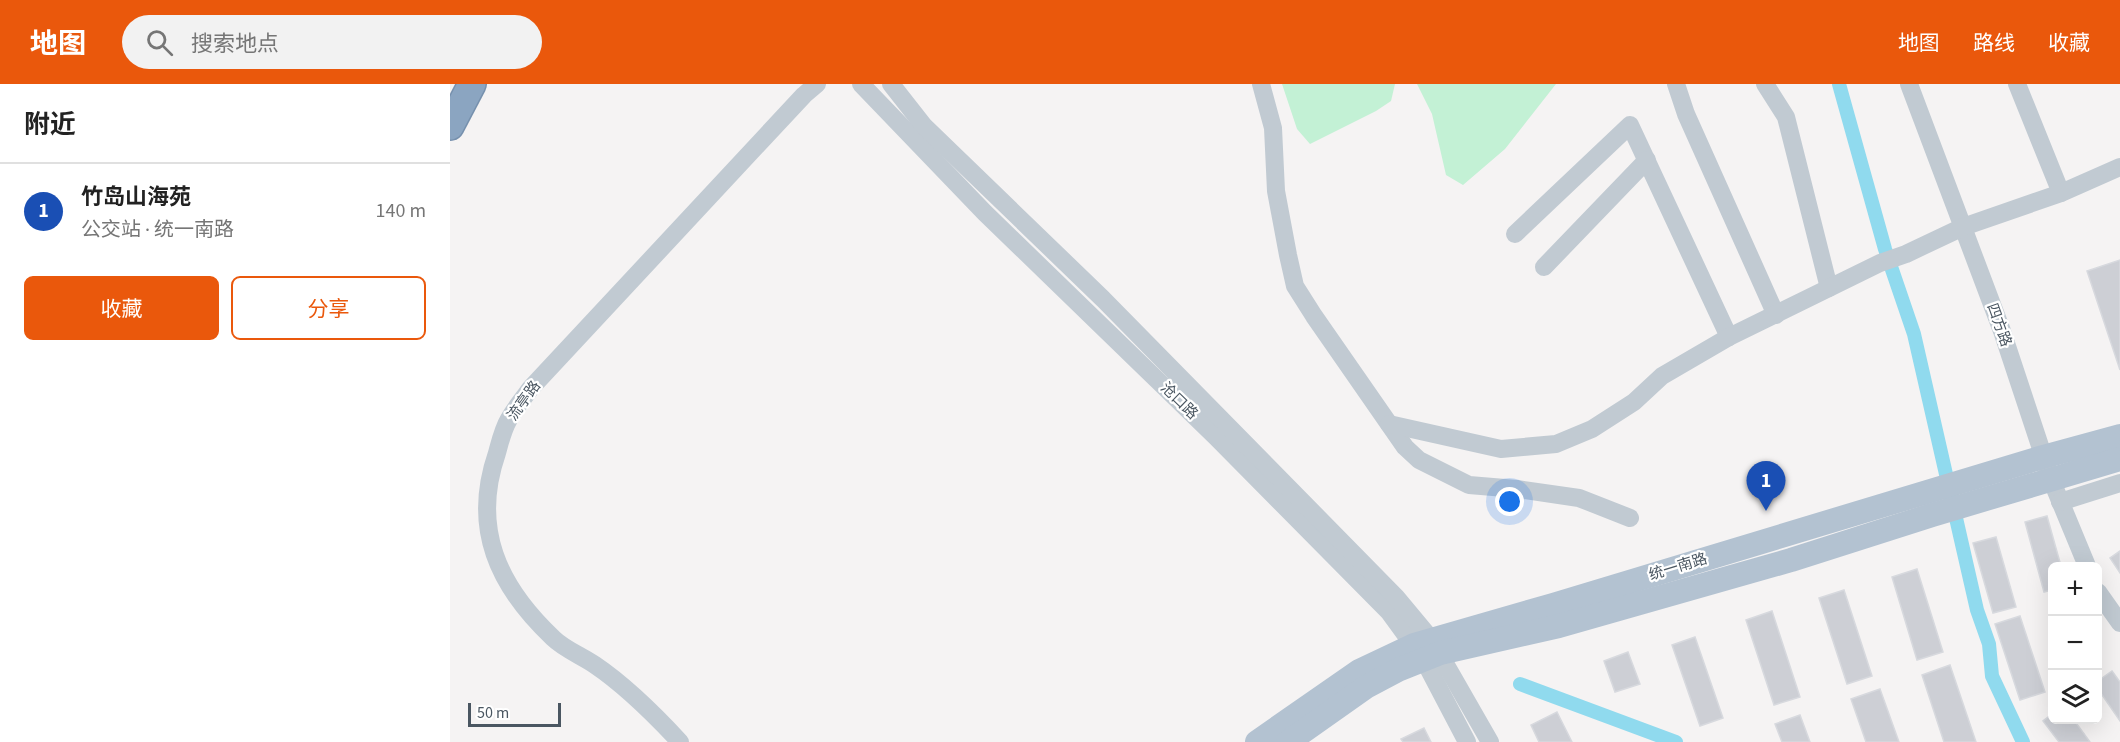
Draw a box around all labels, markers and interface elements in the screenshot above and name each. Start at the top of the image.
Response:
search box [122,15,542,69]
text: 地图 [30,24,86,64]
icon: search [143,26,176,59]
text: 搜索地点 [191,28,279,60]
text: 地图 [1898,28,1940,58]
text: 路线 [1973,28,2015,58]
text: 收藏 [2048,28,2090,58]
text: 附近 [24,106,76,143]
text: 竹岛山海苑 [81,181,191,213]
text: 1 [38,197,49,225]
text: 140 m [376,197,426,225]
text: 公交站 · 统一南路 [81,216,234,244]
button: 收藏 [24,276,219,340]
button: 分享 [231,276,426,340]
street label: 四方路 [1981,300,2017,350]
street label: 流亭路 [502,377,546,425]
street label: 沧口路 [1156,378,1202,424]
pin: 1 [1746,462,1786,511]
your location [1495,487,1524,516]
street label: 统一南路 [1646,548,1710,586]
map controls [2048,562,2102,724]
button: + [2048,562,2102,616]
button: − [2048,616,2102,670]
button: layers [2048,670,2102,724]
scale bar [468,700,561,728]
text: 50 m [477,702,509,724]

